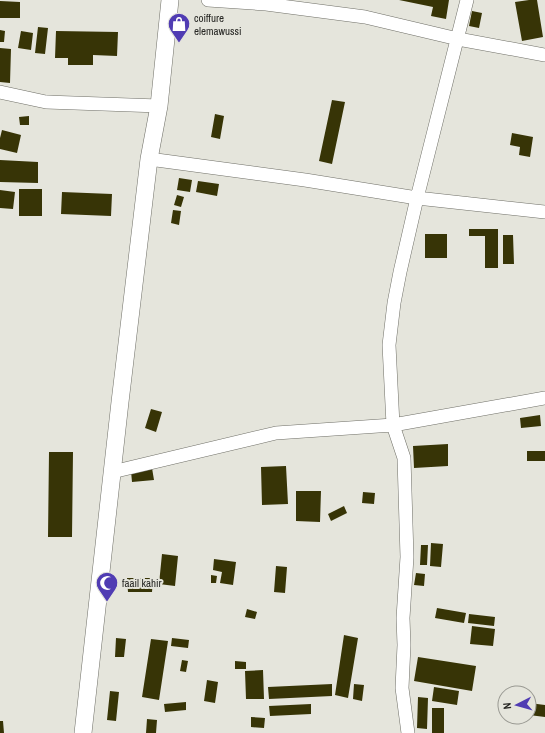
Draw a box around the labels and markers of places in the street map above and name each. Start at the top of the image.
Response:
shop icon: coiffure elemawussi [166,11,192,44]
place label: coiffure elemawussi [194,11,242,38]
mosque icon: faail kahir [94,570,120,603]
place label: faail kahir [122,576,162,590]

